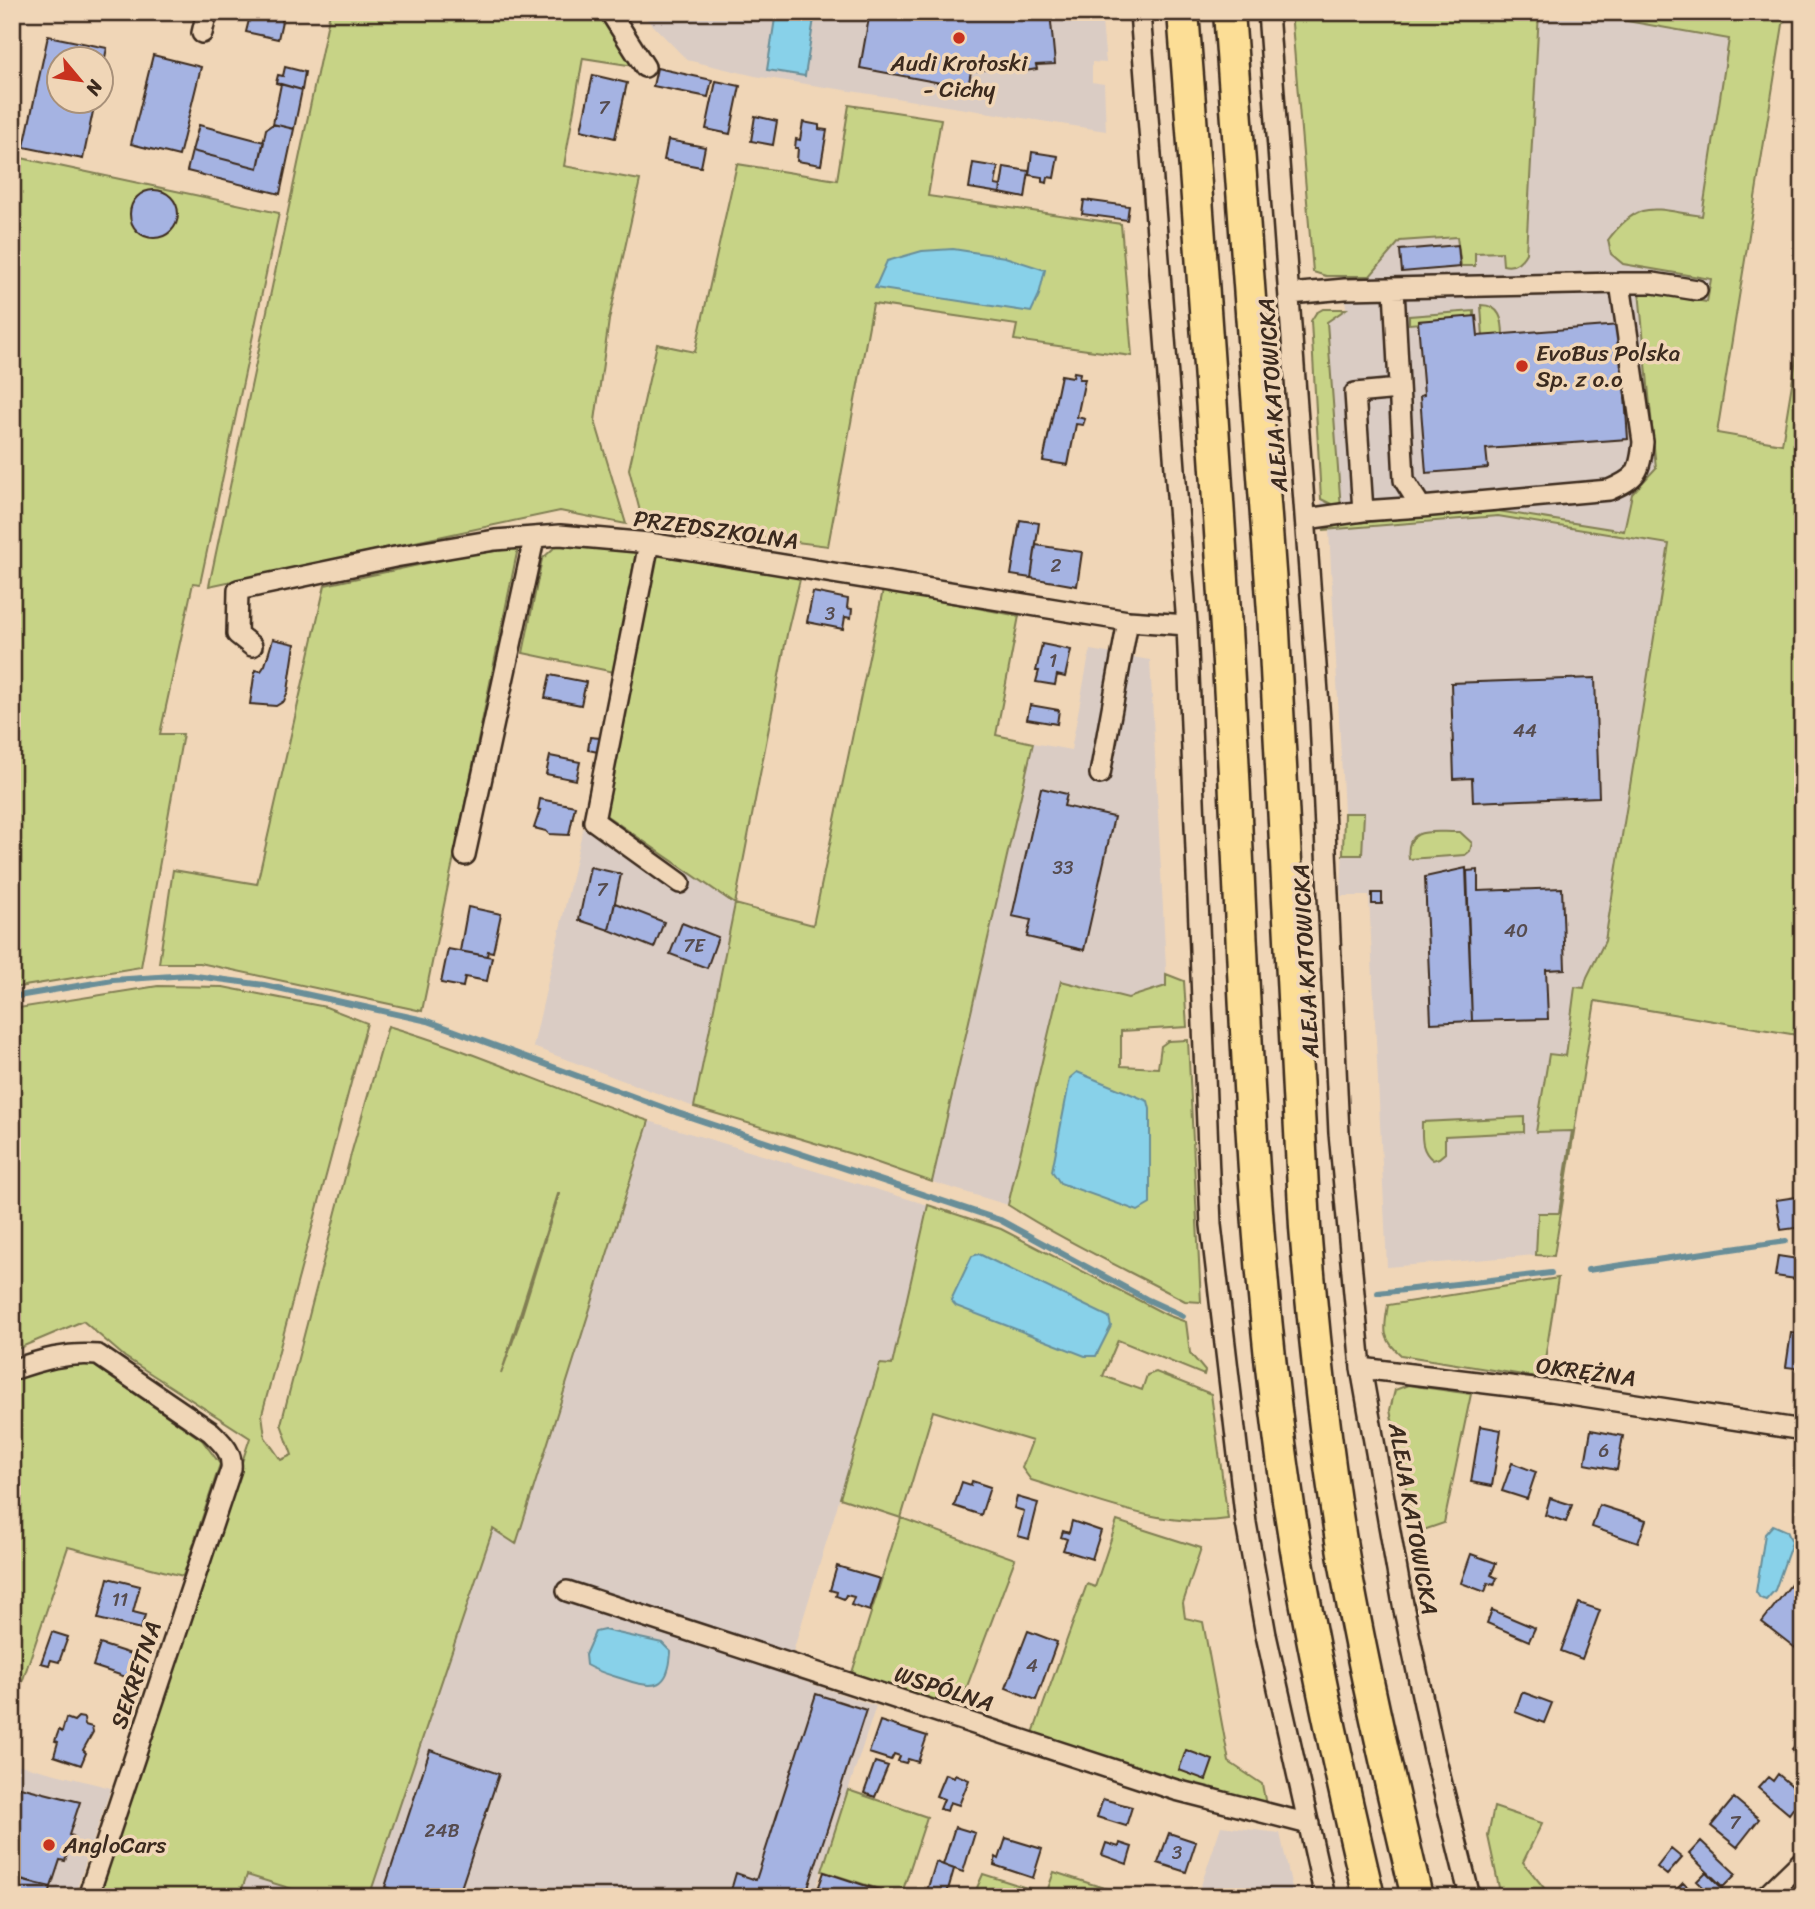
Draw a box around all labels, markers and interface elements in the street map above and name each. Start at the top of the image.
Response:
marker: Audi Krotoski - Cichy [951,30,967,46]
place label: Audi Krotoski - Cichy [890,43,1028,110]
north arrow [46,46,116,116]
text: N [76,73,113,102]
house number: 7 [599,91,611,124]
street label: ALEJA KATOWICKA [1246,296,1300,495]
place label: EvoBus Polska Sp. z o.o [1536,333,1680,400]
marker: EvoBus Polska Sp. z o.o [1514,358,1530,374]
street label: PRZEDSZKOLNA [631,498,801,562]
house number: 2 [1051,549,1062,582]
house number: 3 [825,597,836,630]
house number: 1 [1049,644,1057,677]
house number: 44 [1513,714,1537,747]
house number: 33 [1053,851,1074,884]
street label: ALEJA KATOWICKA [1280,863,1332,1060]
house number: 7 [597,873,609,906]
house number: 40 [1504,914,1528,947]
house number: 7E [683,929,706,962]
street label: OKRĘŻNA [1533,1345,1639,1399]
street label: ALEJA KATOWICKA [1376,1419,1450,1618]
house number: 6 [1599,1434,1609,1467]
house number: 11 [112,1583,128,1616]
street label: SEKRETNA [98,1616,174,1734]
house number: 4 [1026,1649,1038,1682]
street label: WSPÓLNA [889,1654,999,1724]
house number: 7 [1730,1806,1742,1839]
house number: 24B [425,1814,459,1847]
place label: AngloCars [62,1825,167,1866]
house number: 3 [1172,1836,1183,1869]
marker: AngloCars [41,1837,57,1853]

